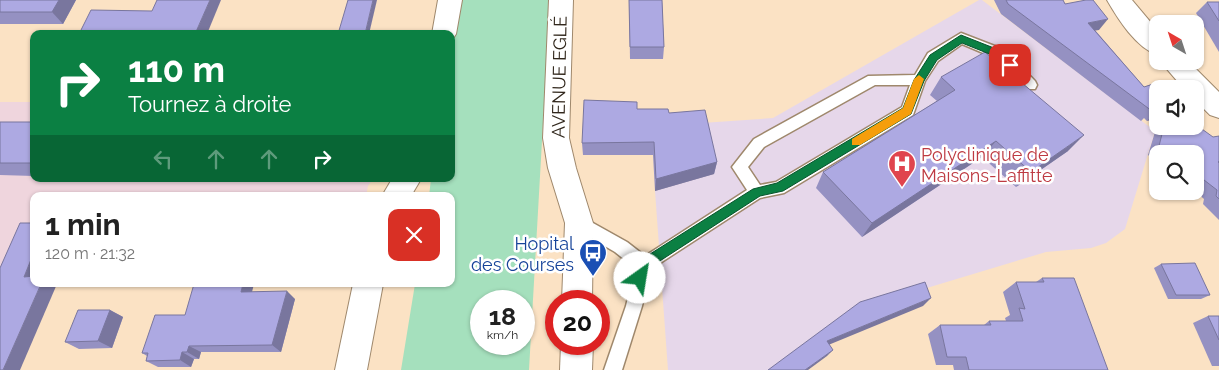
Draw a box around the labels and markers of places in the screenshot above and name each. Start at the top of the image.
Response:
pin [989,44,1031,86]
place label: Polyclinique de Maisons-Laffitte [921,144,1053,186]
hospital icon: Polyclinique de Maisons-Laffitte [887,149,917,188]
place label: Hopital des Courses [471,233,574,275]
bus stop icon: Hopital des Courses [578,238,608,277]

